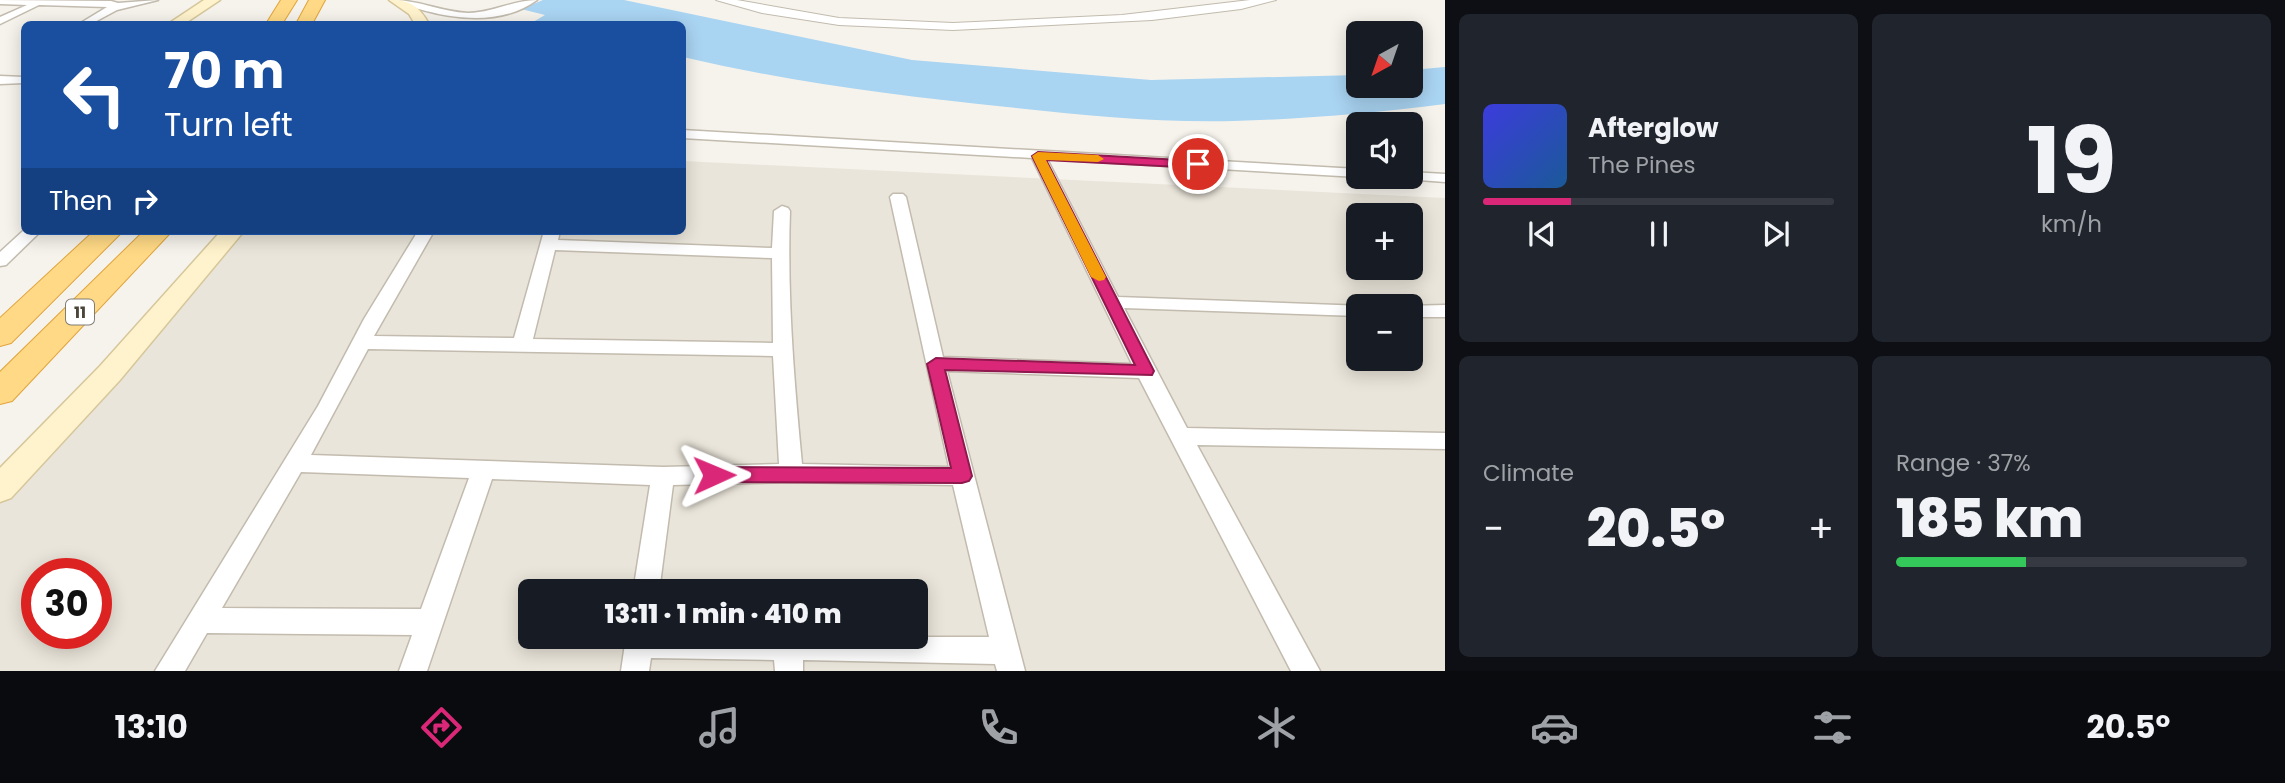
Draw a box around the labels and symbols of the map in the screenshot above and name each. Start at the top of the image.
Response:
north arrow [1346,21,1423,98]
pin [1168,134,1228,194]
road number: 11 [66,300,94,324]
position arrow [677,438,751,512]
speed limit sign: 30 [21,558,112,649]

